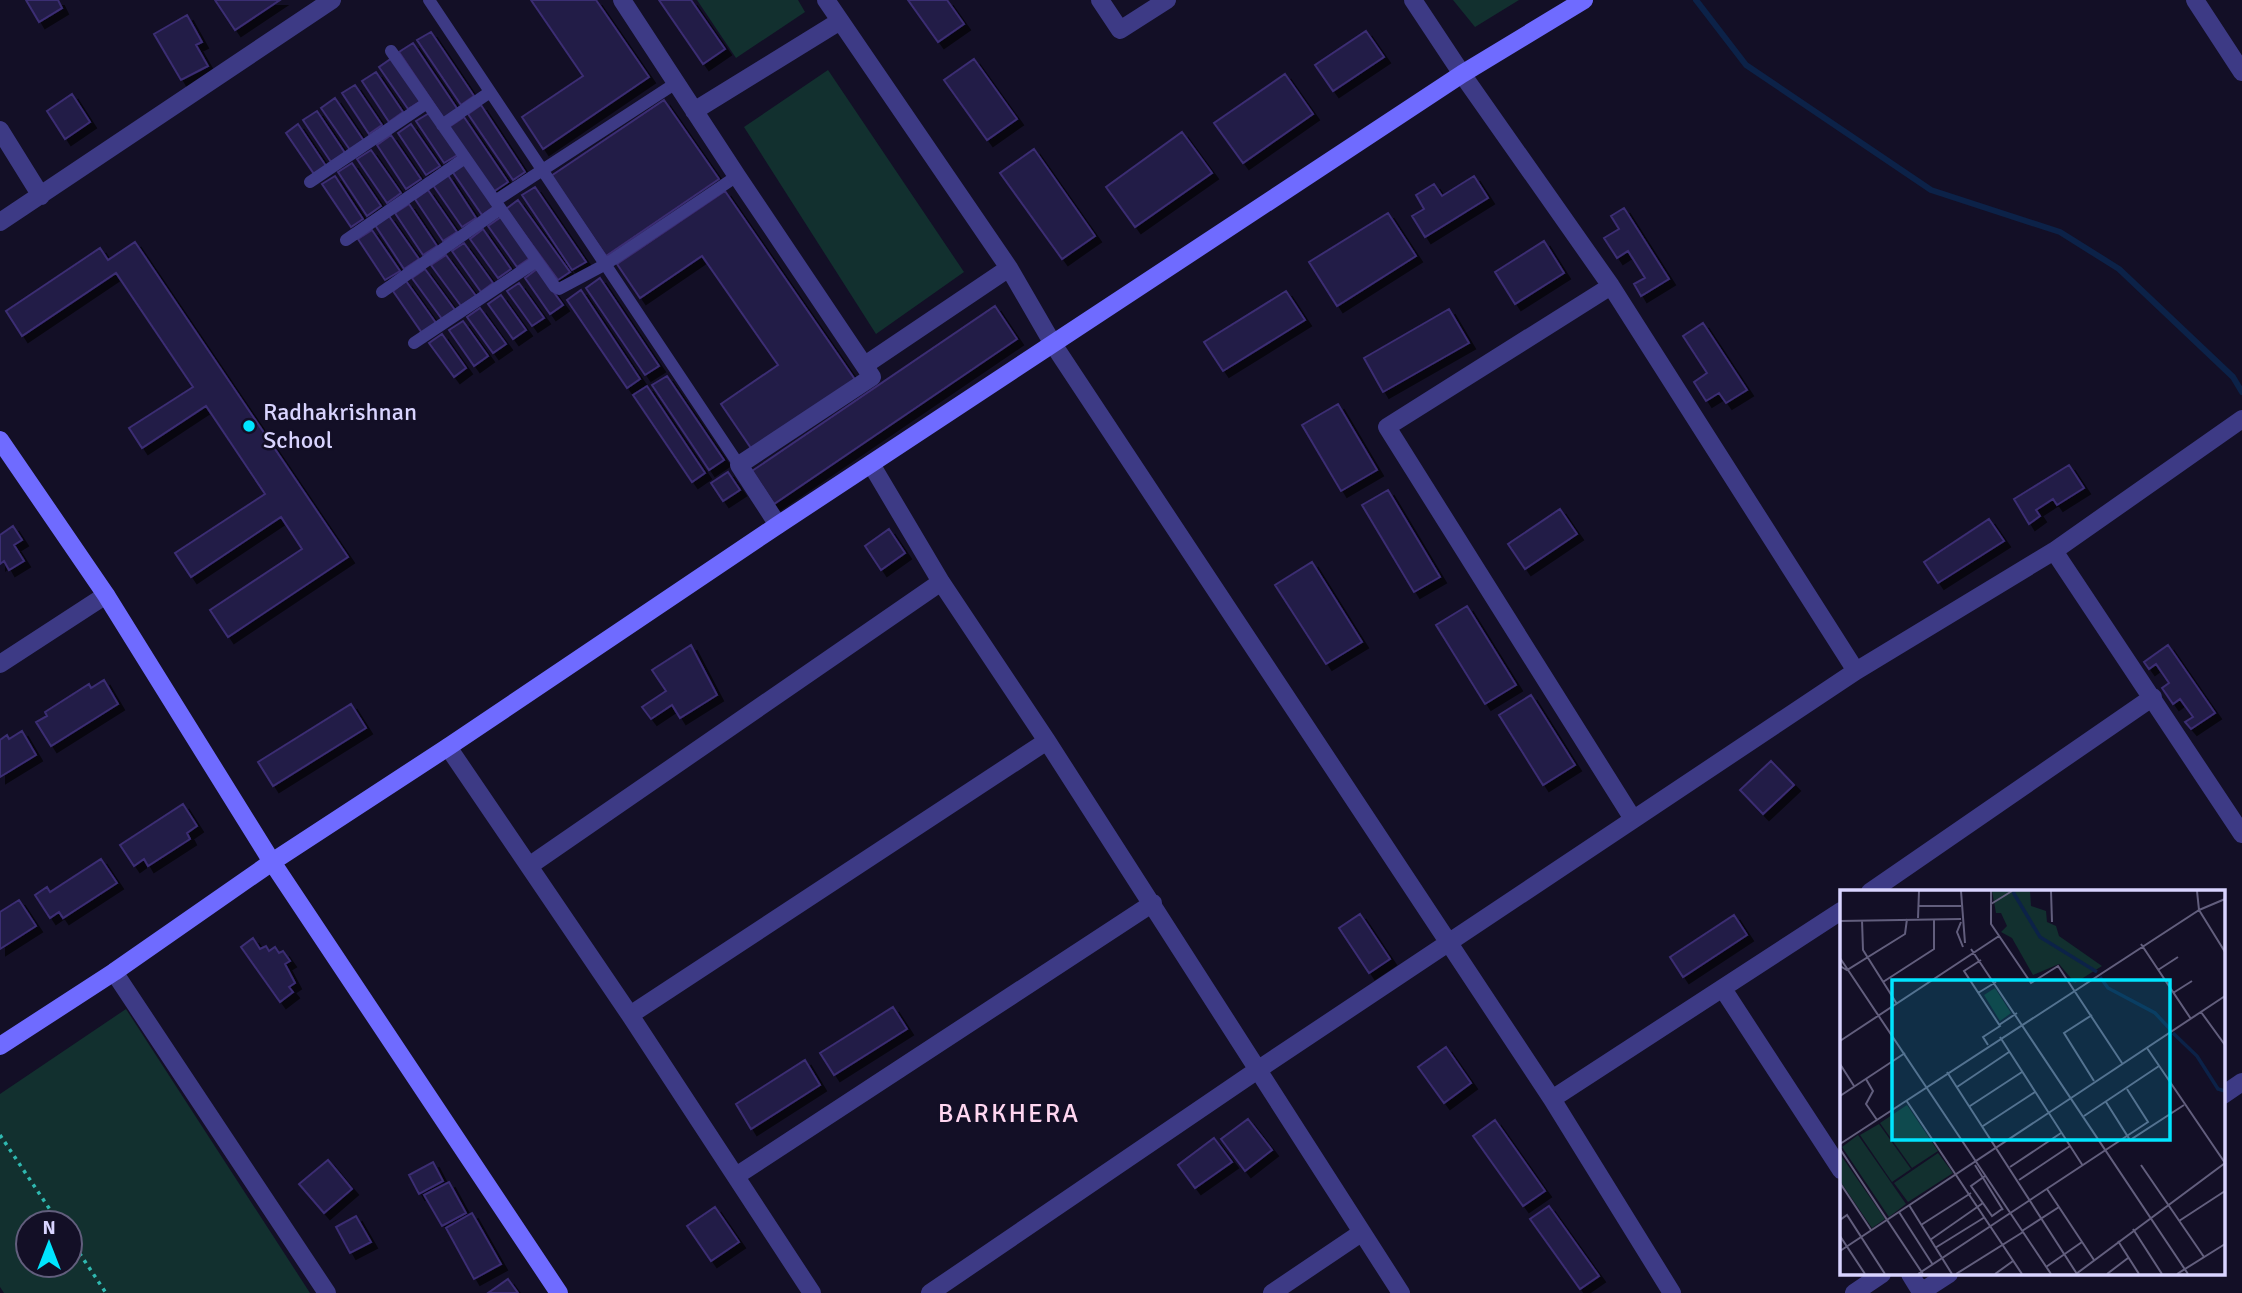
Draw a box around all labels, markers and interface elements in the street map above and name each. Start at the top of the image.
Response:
place label: Radhakrishnan School [263,397,417,455]
marker: Radhakrishnan School [241,418,257,434]
inset map [1840,890,2224,1276]
district label: BARKHERA [938,1098,1080,1130]
north arrow [14,1209,84,1279]
text: N [42,1216,56,1240]

